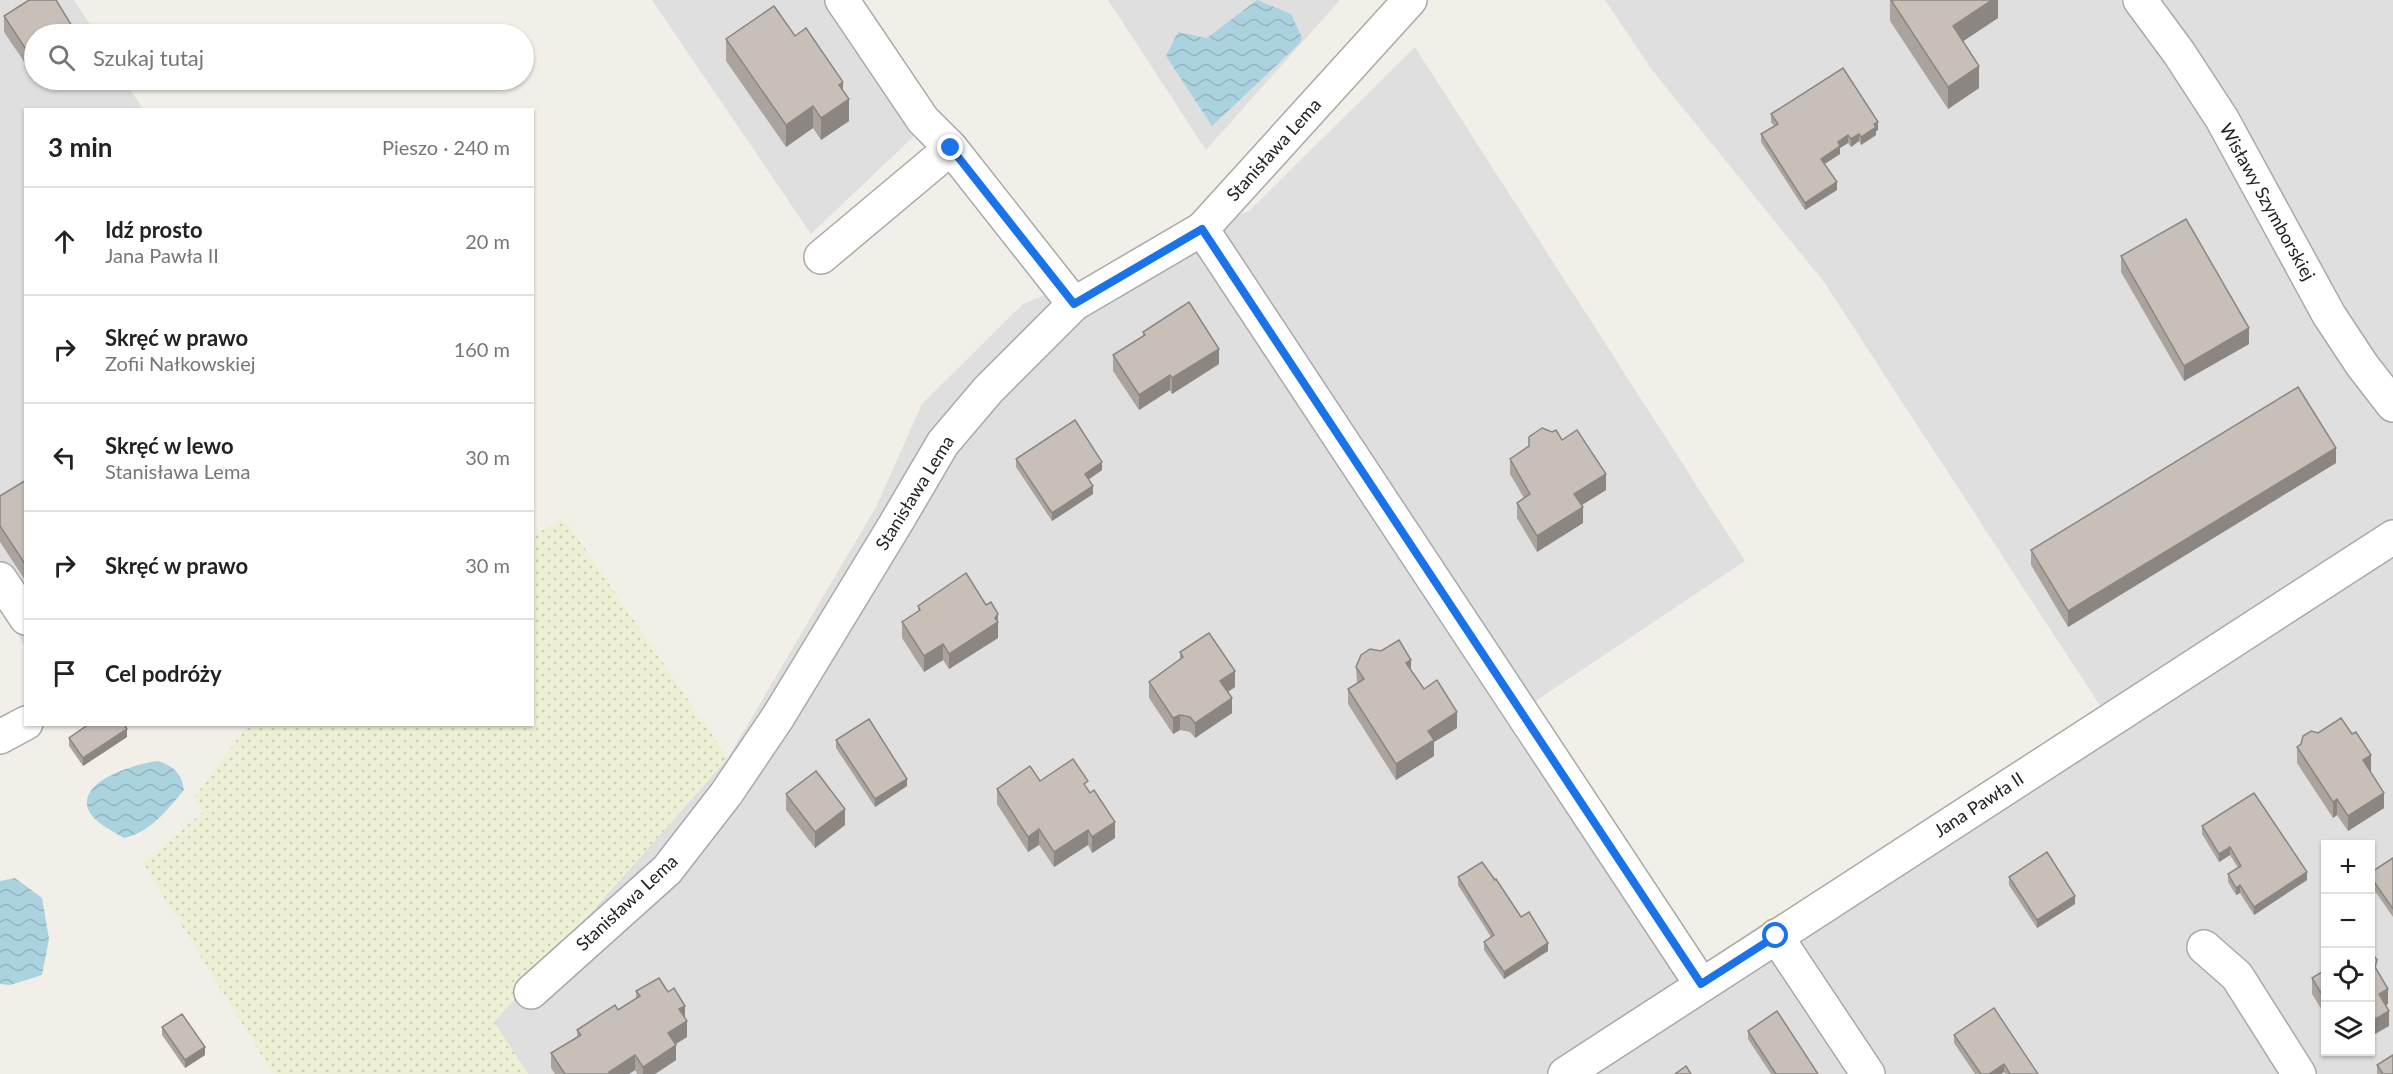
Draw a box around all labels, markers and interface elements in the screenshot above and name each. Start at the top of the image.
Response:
search box [24,24,534,90]
icon: search [45,41,78,74]
text: Szukaj tutaj [93,44,204,71]
street label: Stanisława Lema [1221,93,1325,205]
street label: Wisławy Szymborskiej [2216,119,2320,284]
text: 3 min [48,131,112,163]
route end [937,134,963,160]
text: Pieszo · 240 m [382,135,510,159]
text: Idź prosto [105,216,203,243]
icon: ahead [48,225,81,258]
text: 20 m [465,229,510,253]
text: Jana Pawła II [105,243,219,267]
text: Skręć w prawo [105,324,248,351]
icon: right [48,333,81,366]
text: 160 m [454,337,510,361]
text: Zofii Nałkowskiej [105,351,256,375]
street label: Stanisława Lema [870,431,958,554]
text: Skręć w lewo [105,432,234,459]
icon: left [48,441,81,474]
text: 30 m [465,445,510,469]
text: Stanisława Lema [105,459,250,483]
icon: right [48,549,81,582]
text: Skręć w prawo [105,552,248,579]
text: 30 m [465,553,510,577]
icon: arrive [48,657,81,690]
text: Cel podróży [105,660,222,687]
street label: Jana Pawła II [1929,767,2027,841]
map controls [2321,840,2375,1056]
button: + [2321,840,2375,894]
street label: Stanisława Lema [571,850,682,955]
button: − [2321,894,2375,948]
route start [1762,922,1788,948]
button: locate [2321,948,2375,1002]
button: layers [2321,1002,2375,1056]

